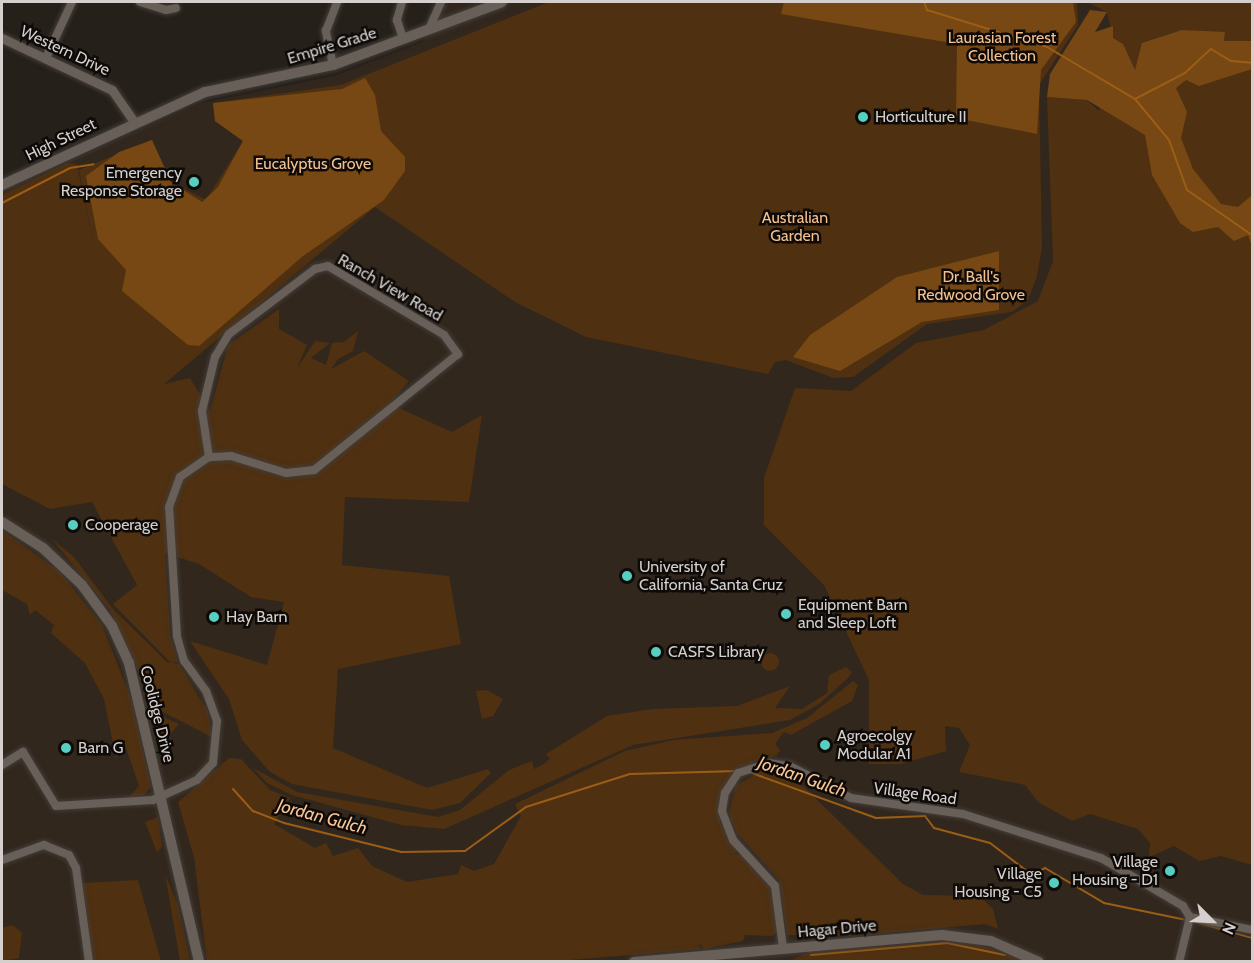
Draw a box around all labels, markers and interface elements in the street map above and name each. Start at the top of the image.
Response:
street label: Western Drive [17,22,113,80]
street label: Empire Grade [285,23,379,69]
park label: Laurasian Forest Collection [948,28,1056,66]
place label: Horticulture II [875,107,967,127]
marker: Horticulture II [856,110,870,124]
street label: High Street [23,115,99,165]
park label: Eucalyptus Grove [255,154,371,174]
place label: Emergency Response Storage [61,163,182,201]
marker: Emergency Response Storage [187,175,201,189]
park label: Australian Garden [762,208,828,246]
street label: Ranch View Road [334,250,446,326]
park label: Dr. Ball's Redwood Grove [917,267,1025,305]
place label: Cooperage [85,515,158,535]
marker: Cooperage [66,518,80,532]
place label: University of California, Santa Cruz [639,557,783,595]
marker: University of California, Santa Cruz [620,569,634,583]
place label: Equipment Barn and Sleep Loft [798,595,907,633]
place label: Hay Barn [226,607,287,627]
marker: Equipment Barn and Sleep Loft [779,607,793,621]
marker: Hay Barn [207,610,221,624]
place label: CASFS Library [668,642,764,662]
marker: CASFS Library [649,645,663,659]
street label: Coolidge Drive [136,664,178,764]
place label: Agroecolgy Modular A1 [837,726,912,764]
place label: Barn G [78,738,124,758]
marker: Agroecolgy Modular A1 [818,738,832,752]
marker: Barn G [59,741,73,755]
water label: Jordan Gulch [755,752,849,802]
street label: Village Road [872,779,958,809]
water label: Jordan Gulch [275,795,369,839]
place label: Village Housing - D1 [1072,852,1158,890]
place label: Village Housing - C5 [954,864,1042,902]
marker: Village Housing - D1 [1163,864,1177,878]
marker: Village Housing - C5 [1047,876,1061,890]
north arrow [1182,891,1242,951]
street label: Hagar Drive [797,916,877,942]
text: N [1218,919,1240,938]

